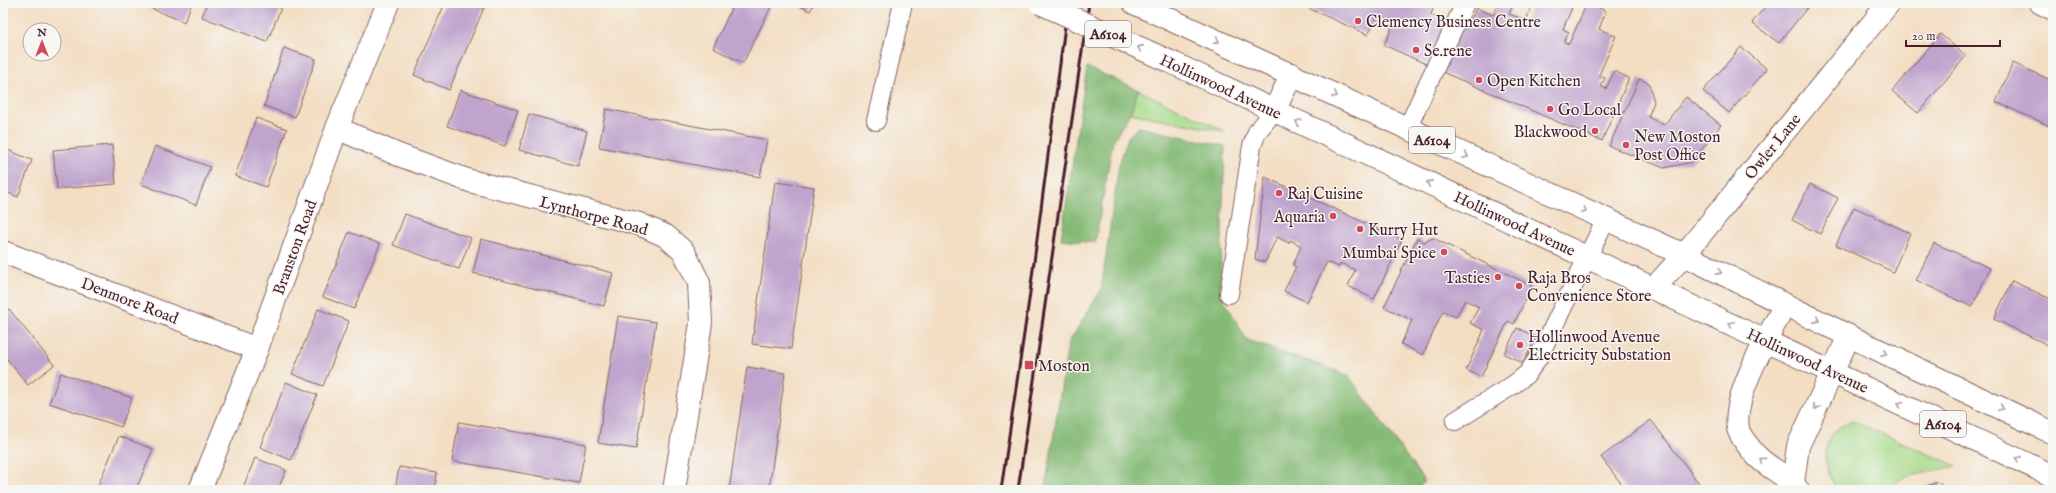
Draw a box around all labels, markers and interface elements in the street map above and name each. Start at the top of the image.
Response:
place label: Clemency Business Centre [1366,13,1541,33]
marker: Clemency Business Centre [1353,16,1363,26]
road number: A6104 [1085,21,1131,47]
north arrow [22,22,62,62]
scale bar [1906,22,2000,48]
text: N [36,26,47,40]
text: 20 m [1912,29,1935,44]
one-way arrow [1212,36,1220,44]
place label: Se.rene [1424,42,1472,62]
one-way arrow [1136,45,1144,53]
marker: Se.rene [1411,45,1421,55]
street label: Hollinwood Avenue [1156,51,1284,125]
place label: Open Kitchen [1487,72,1581,92]
marker: Open Kitchen [1474,75,1484,85]
one-way arrow [1331,90,1338,98]
place label: Go Local [1558,101,1622,121]
marker: Go Local [1545,104,1555,114]
street label: Owler Lane [1741,110,1806,184]
one-way arrow [1295,119,1302,127]
place label: Blackwood [1514,123,1587,143]
marker: Blackwood [1590,126,1600,136]
road number: A6104 [1409,127,1455,153]
place label: New Moston Post Office [1634,128,1721,166]
marker: New Moston Post Office [1621,140,1631,150]
one-way arrow [1461,151,1469,159]
one-way arrow [1425,180,1433,188]
place label: Raj Cuisine [1287,185,1363,205]
marker: Raj Cuisine [1274,188,1284,198]
street label: Hollinwood Avenue [1450,188,1578,262]
street label: Lynthorpe Road [537,193,650,241]
street label: Branston Road [269,197,322,298]
one-way arrow [1580,205,1587,213]
place label: Aquaria [1273,208,1325,228]
marker: Aquaria [1328,211,1338,221]
place label: Kurry Hut [1368,221,1439,241]
marker: Kurry Hut [1355,224,1365,234]
place label: Mumbai Spice [1342,244,1436,264]
marker: Mumbai Spice [1439,247,1449,257]
one-way arrow [1714,267,1722,275]
place label: Tasties [1444,269,1490,289]
place label: Raja Bros Convenience Store [1527,269,1651,307]
marker: Tasties [1493,272,1503,282]
street label: Denmore Road [78,274,181,330]
marker: Raja Bros Convenience Store [1514,281,1524,291]
one-way arrow [1812,316,1820,323]
one-way arrow [1728,321,1735,329]
street label: Hollinwood Avenue [1743,325,1871,399]
place label: Hollinwood Avenue Electricity Substation [1528,328,1671,366]
marker: Hollinwood Avenue Electricity Substation [1515,340,1525,350]
one-way arrow [1880,348,1887,356]
place label: Moston [1038,357,1090,377]
marker: Moston [1023,359,1035,371]
one-way arrow [1897,401,1905,409]
one-way arrow [1813,402,1821,410]
one-way arrow [1997,403,2005,411]
road number: A6104 [1920,411,1966,437]
one-way arrow [2014,456,2022,464]
one-way arrow [1760,458,1767,465]

